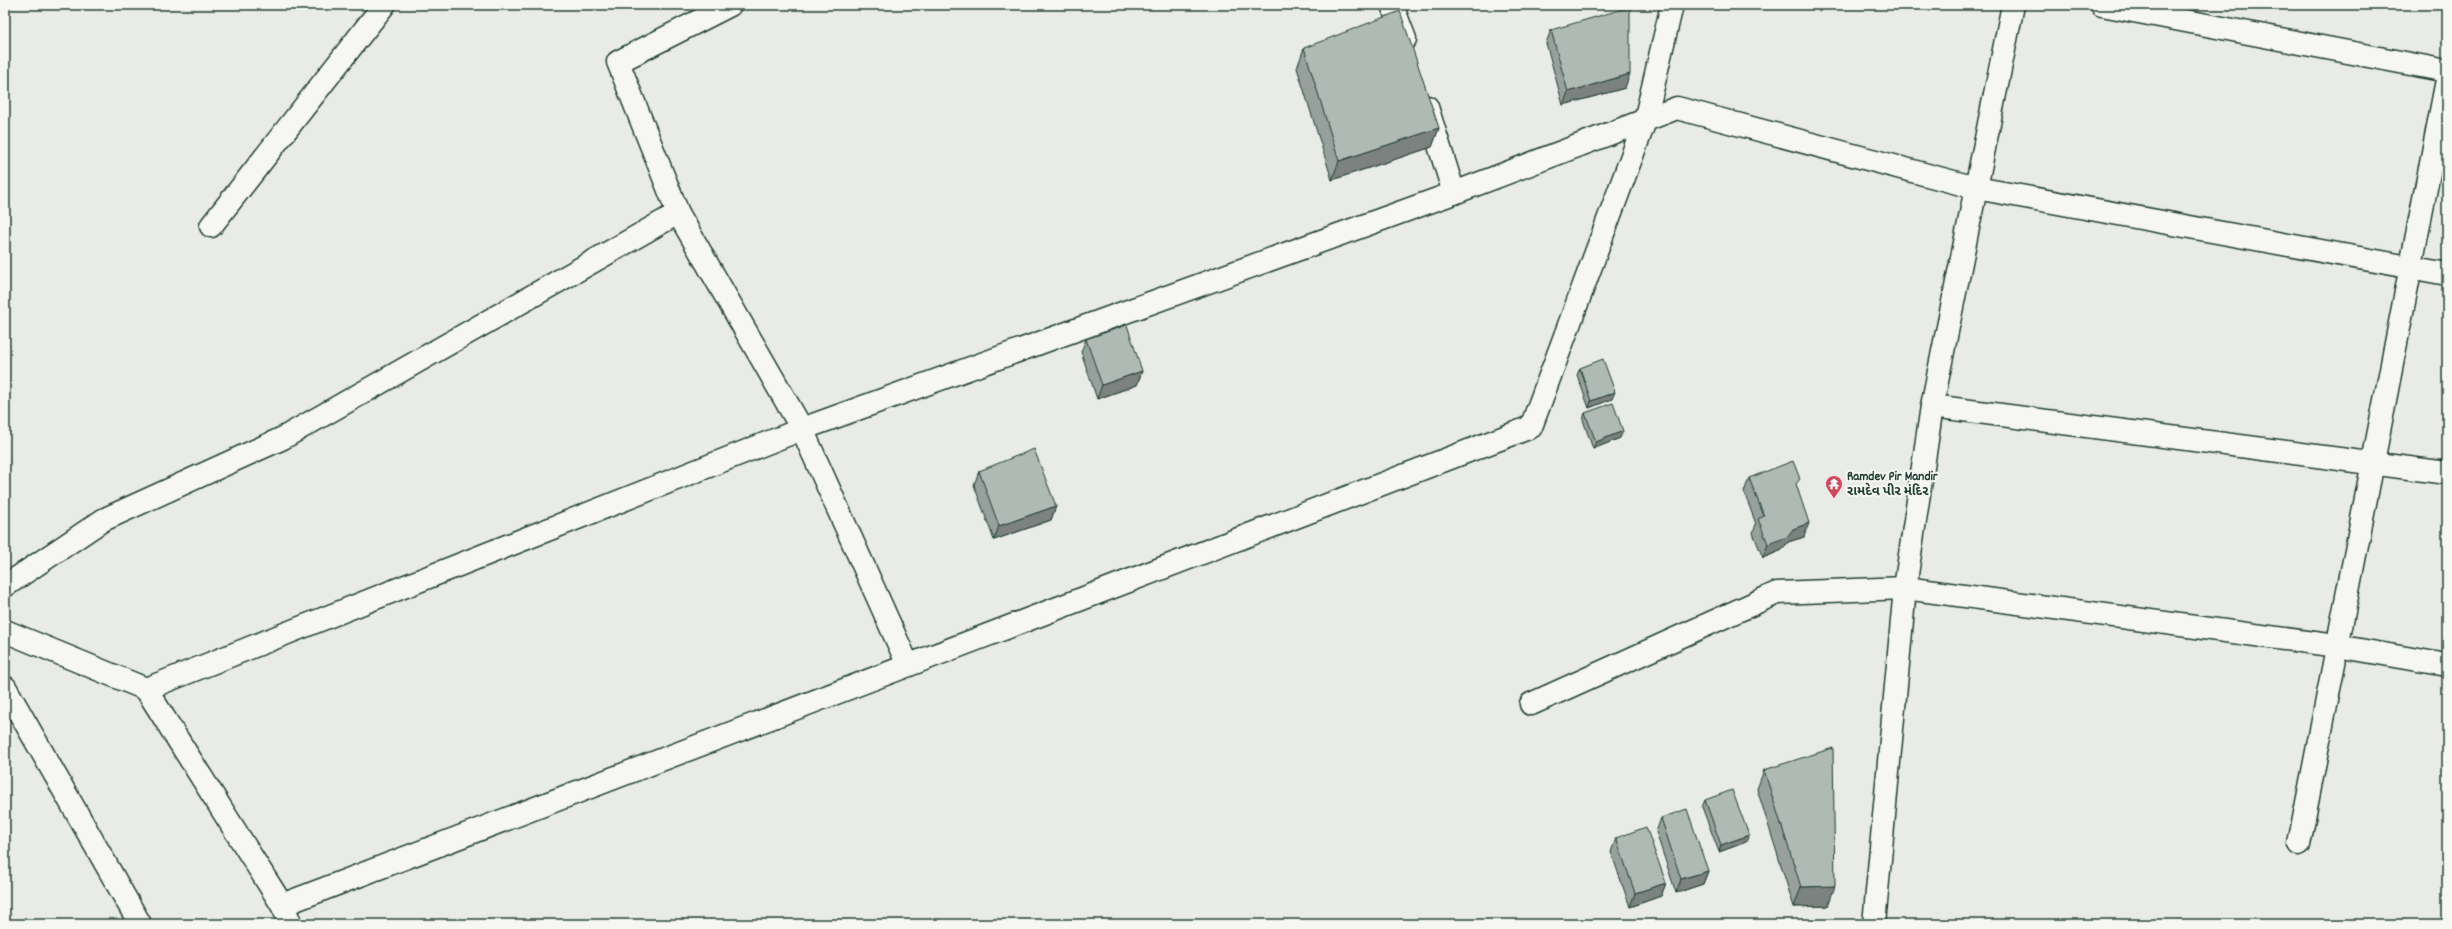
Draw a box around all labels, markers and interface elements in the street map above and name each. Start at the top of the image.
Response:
place label: Ramdev Pir Mandir રામદેવ પીર મંદિર [1847,468,1939,502]
temple icon: Ramdev Pir Mandir રામદેવ પીર મંદિર [1824,474,1844,499]

